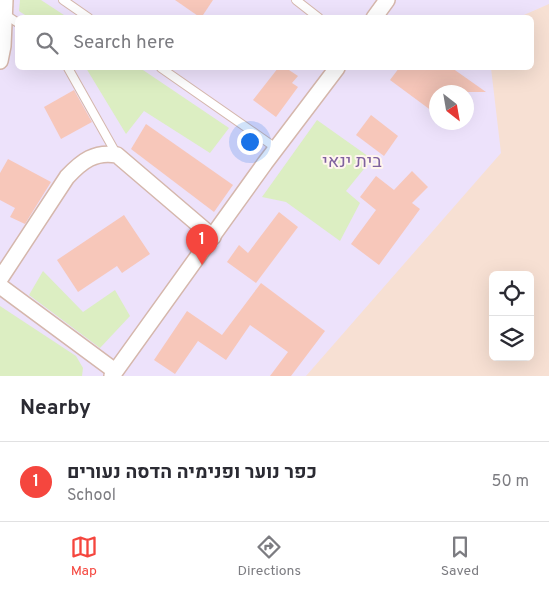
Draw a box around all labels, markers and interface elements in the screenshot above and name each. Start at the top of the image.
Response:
search box [15,15,534,70]
icon: search [33,29,61,57]
text: Search here [73,31,175,55]
north arrow [429,85,474,130]
your location [237,129,263,155]
district label: בית ינאי [322,151,382,174]
pin: 1 [186,224,218,265]
map controls [489,271,534,361]
button: locate [489,271,534,316]
button: layers [489,316,534,361]
text: Nearby [20,395,91,422]
text: כפר נוער ופנימיה הדסה נעורים [67,461,317,485]
text: 1 [33,472,39,492]
text: 50 m [492,472,529,492]
text: School [67,486,116,506]
tab: Map [70,533,98,580]
tab: Directions [237,533,301,580]
tab: Saved [441,533,479,580]

